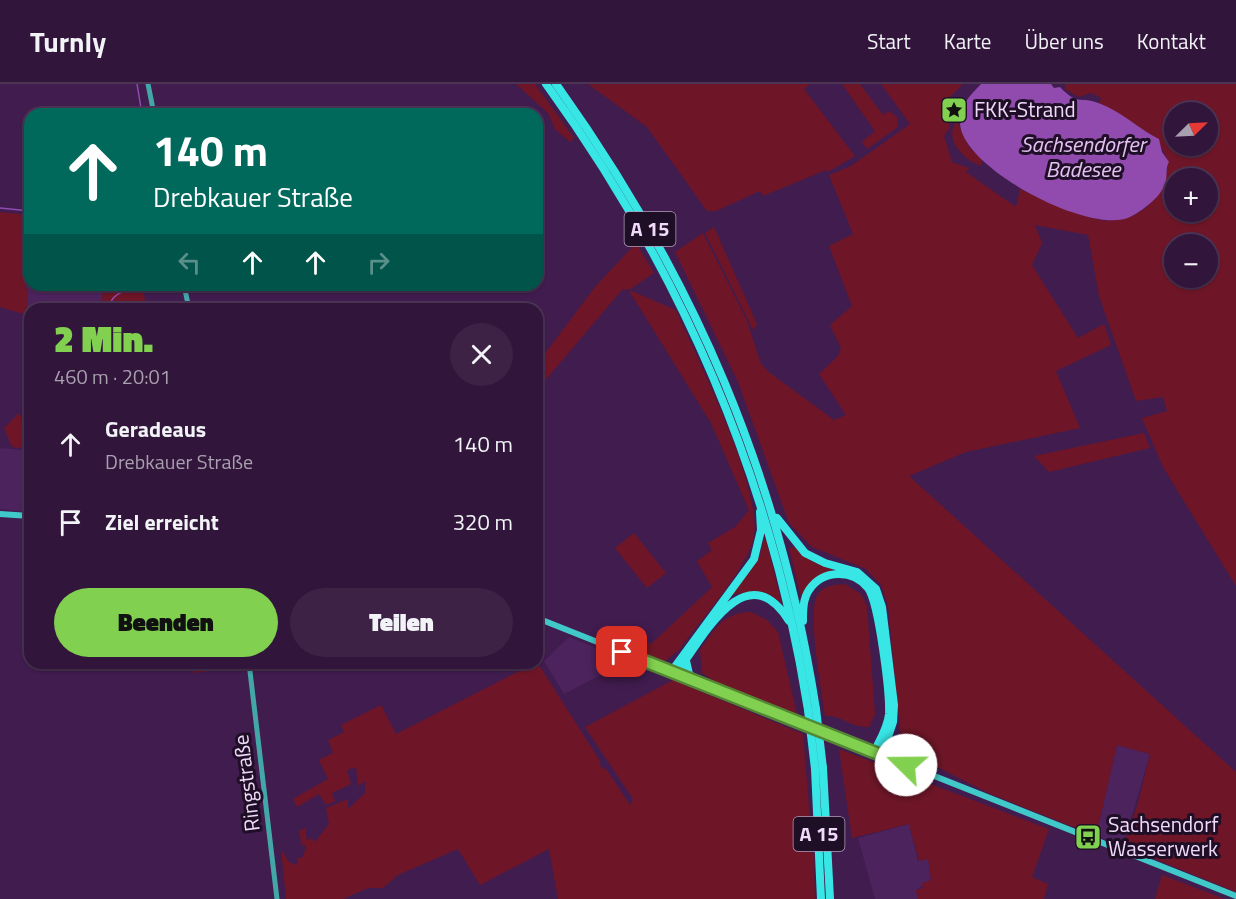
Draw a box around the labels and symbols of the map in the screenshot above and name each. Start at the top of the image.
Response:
place label: FKK-Strand [974,93,1076,125]
place icon: FKK-Strand [939,95,969,125]
north arrow [1164,102,1218,156]
water label: Sachsendorfer Badesee [1021,127,1149,186]
road number: A 15 [624,212,676,246]
pin [596,626,647,677]
street label: Ringstraße [224,733,268,833]
position arrow [874,733,938,797]
place label: Sachsendorf Wasserwerk [1108,808,1218,864]
road number: A 15 [794,817,844,851]
bus stop icon: Sachsendorf Wasserwerk [1073,822,1103,852]

